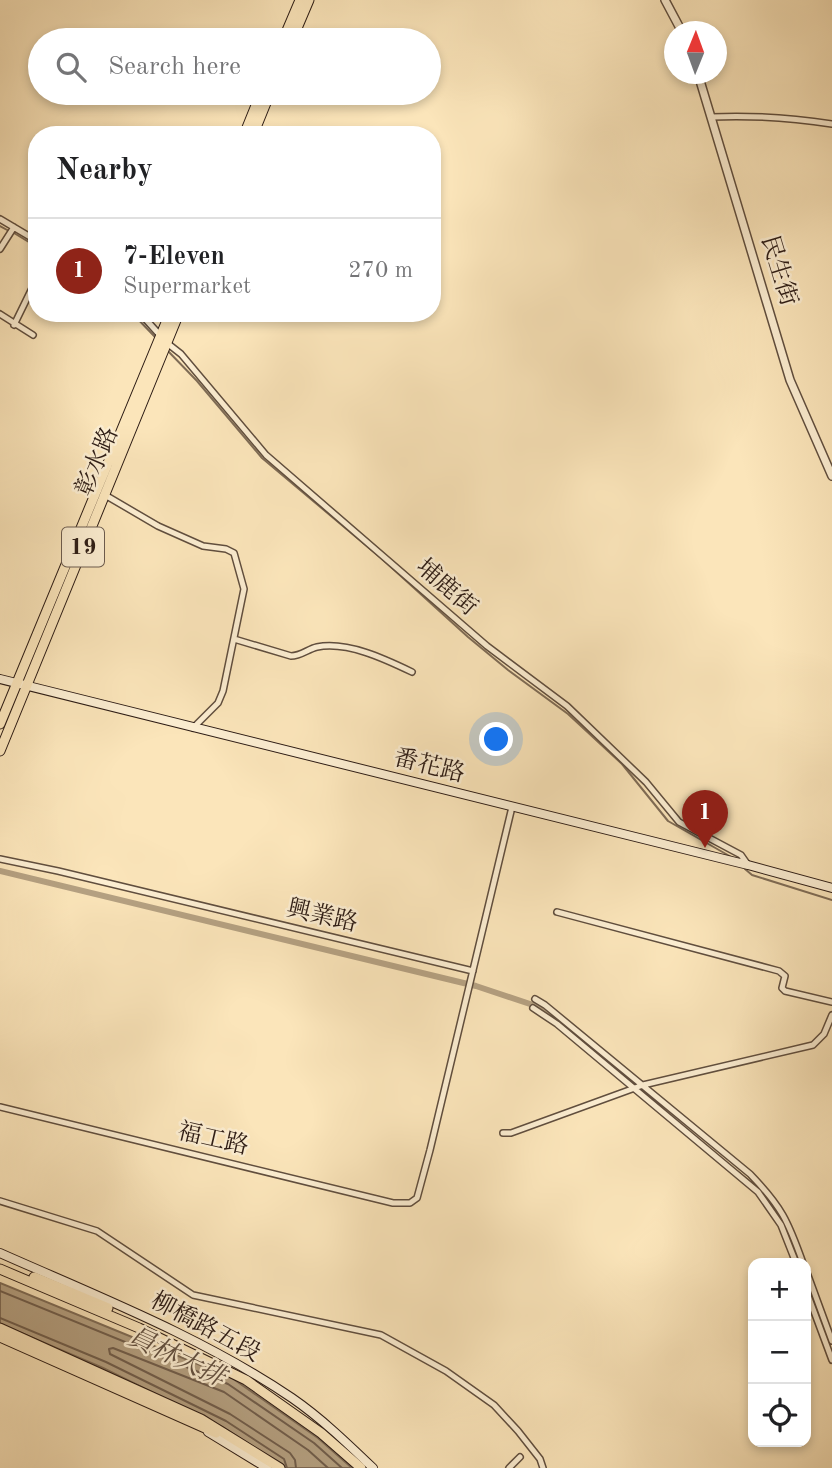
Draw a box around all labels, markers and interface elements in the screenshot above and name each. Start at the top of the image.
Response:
north arrow [664,21,727,84]
search box [28,28,441,105]
icon: search [52,48,90,86]
text: Search here [108,54,241,80]
text: Nearby [56,156,153,186]
street label: 民生街 [756,232,803,309]
text: 7-Eleven [123,244,225,270]
text: 1 [72,259,86,282]
text: 270 m [348,259,413,282]
text: Supermarket [123,275,251,298]
street label: 彰水路 [70,423,123,500]
road number: 19 [62,527,104,566]
street label: 埔鹿街 [411,553,483,621]
your location [479,722,513,756]
street label: 番花路 [391,744,468,787]
pin: 1 [682,790,728,848]
street label: 興業路 [284,894,360,937]
street label: 福工路 [175,1117,251,1160]
map controls [748,1258,811,1447]
button: + [748,1258,811,1321]
street label: 柳橋路五段 [146,1287,265,1367]
button: − [748,1321,811,1384]
water label: 員林大排 [123,1322,233,1393]
button: locate [748,1384,811,1447]

